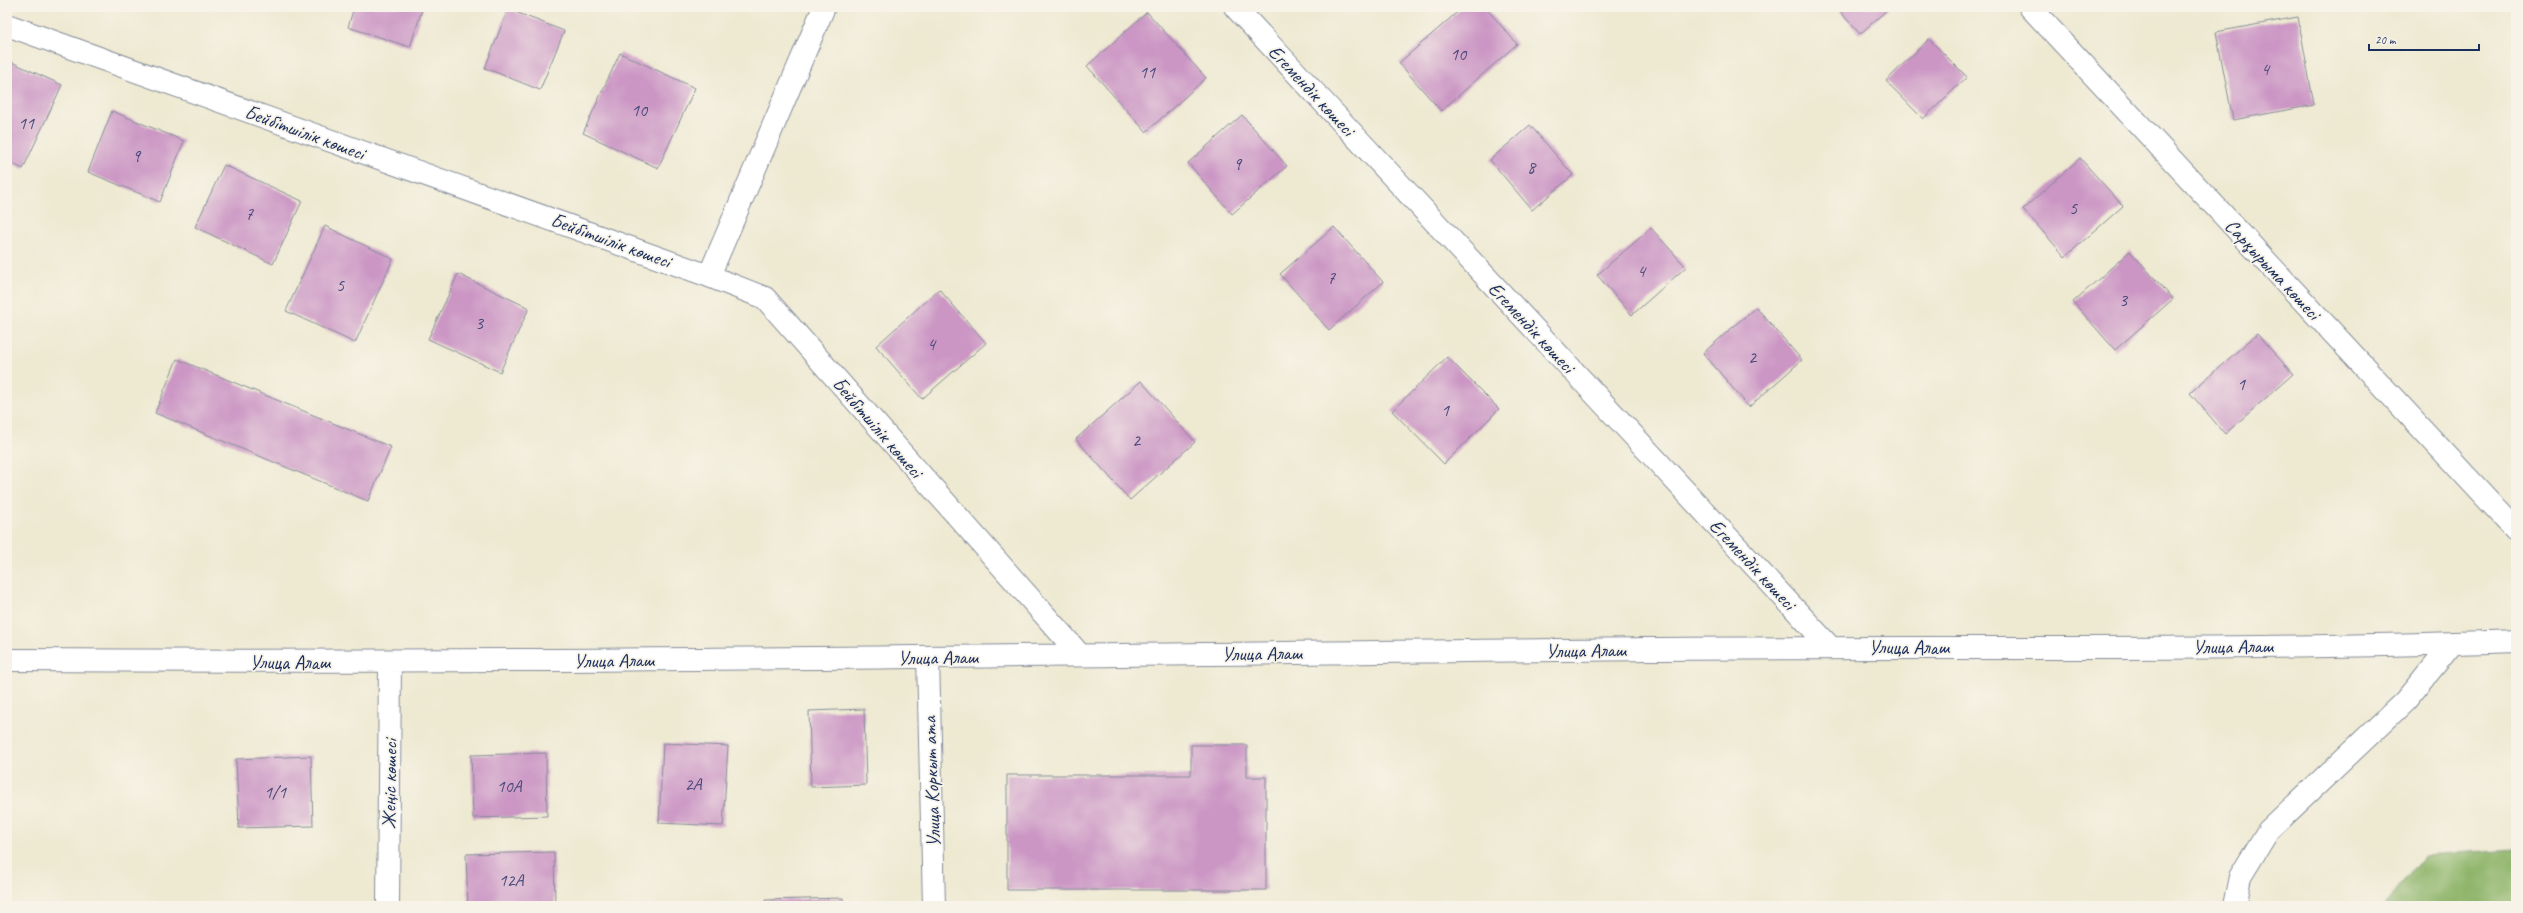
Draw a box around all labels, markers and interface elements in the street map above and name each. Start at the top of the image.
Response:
scale bar [2369,26,2479,52]
text: 20 m [2375,32,2397,48]
street label: Егемендік көшесі [1263,39,1362,143]
house number: 10 [1450,43,1468,65]
house number: 4 [2261,58,2271,80]
house number: 11 [1139,61,1156,83]
street label: Бейбітшілік көшесі [241,99,370,167]
house number: 10 [631,99,649,121]
house number: 11 [18,112,35,134]
house number: 9 [132,145,142,167]
house number: 9 [1233,153,1243,175]
house number: 8 [1527,156,1537,178]
house number: 5 [2069,197,2078,219]
house number: 7 [245,203,254,225]
street label: Бейбітшілік көшесі [547,207,676,275]
street label: Сарқырыма көшесі [2219,214,2327,327]
house number: 4 [1637,260,1647,282]
house number: 7 [1327,267,1336,289]
house number: 5 [336,274,345,296]
street label: Егемендік көшесі [1483,276,1582,380]
house number: 3 [2119,289,2129,311]
house number: 3 [475,312,485,334]
house number: 4 [927,333,937,355]
house number: 2 [1748,346,1758,368]
street label: Бейбітшілік көшесі [827,372,930,485]
house number: 1 [2237,373,2246,395]
house number: 1 [1441,399,1450,421]
house number: 2 [1132,429,1142,451]
street label: Егемендік көшесі [1704,513,1803,617]
street label: Улица Алаш [2192,633,2275,660]
street label: Улица Алаш [1869,635,1951,660]
street label: Улица Алаш [1545,637,1628,664]
street label: Улица Алаш [1221,640,1304,667]
street label: Улица Алаш [897,644,980,671]
street label: Улица Алаш [573,647,656,674]
street label: Улица Алаш [250,650,332,675]
street label: Улица Коркыт ата [917,714,946,848]
street label: Жеңіс көшесі [376,737,403,829]
house number: 2А [684,773,703,795]
house number: 10А [496,775,523,797]
house number: 1/1 [264,781,287,803]
house number: 12А [498,869,525,891]

